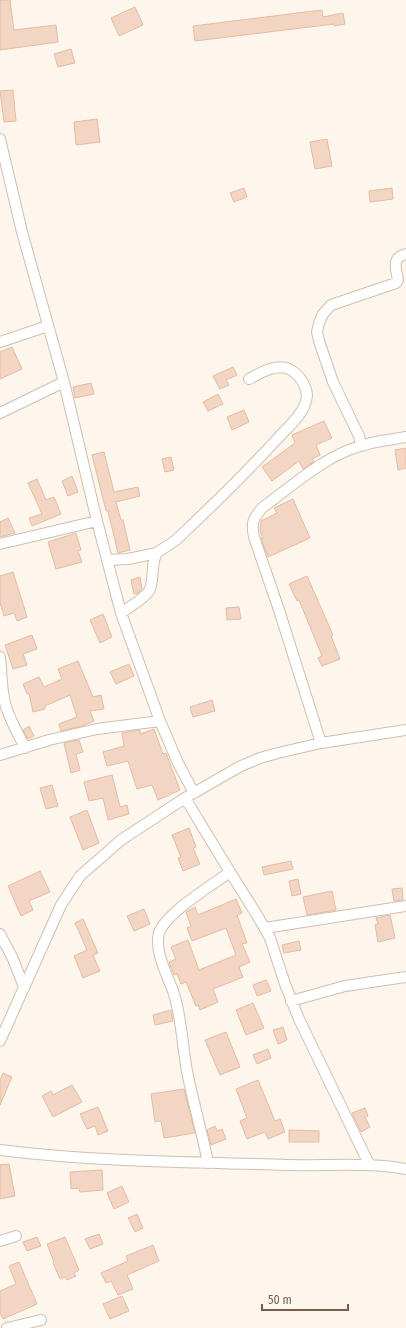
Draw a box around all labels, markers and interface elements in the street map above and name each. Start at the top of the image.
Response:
scale bar [262,1286,348,1312]
text: 50 m [268,1293,292,1307]

